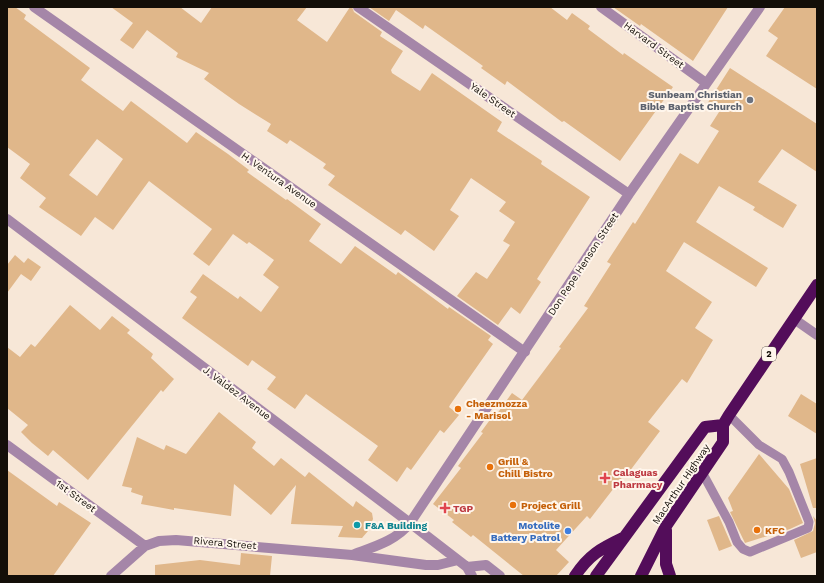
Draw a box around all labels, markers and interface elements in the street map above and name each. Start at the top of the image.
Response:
street label: Harvard Street [622,20,687,71]
street label: Yale Street [468,80,518,120]
place label: Sunbeam Christian Bible Baptist Church [640,89,742,112]
marker: Sunbeam Christian Bible Baptist Church [745,95,755,105]
street label: H. Ventura Avenue [239,150,319,210]
street label: Don Pepe Henson Street [546,210,621,317]
road number: 2 [762,347,776,361]
street label: J. Valdez Avenue [201,364,273,422]
place label: Cheezmozza - Marisol [466,398,527,421]
marker: Cheezmozza - Marisol [453,404,463,414]
street label: MacArthur Highway [650,441,712,526]
place label: Grill & Chill Bistro [498,456,553,479]
marker: Grill & Chill Bistro [485,462,495,472]
place label: Calaguas Pharmacy [613,467,663,490]
marker: Calaguas Pharmacy [600,473,610,483]
street label: 1st Street [54,478,99,515]
marker: Project Grill [508,500,518,510]
place label: Project Grill [521,500,581,511]
marker: TGP [440,503,450,513]
place label: TGP [453,503,473,514]
marker: F&A Building [352,520,362,530]
place label: F&A Building [365,520,428,531]
place label: Motolite Battery Patrol [491,520,561,543]
marker: KFC [752,525,762,535]
place label: KFC [765,525,785,536]
marker: Motolite Battery Patrol [563,526,573,536]
street label: Rivera Street [193,535,258,551]

